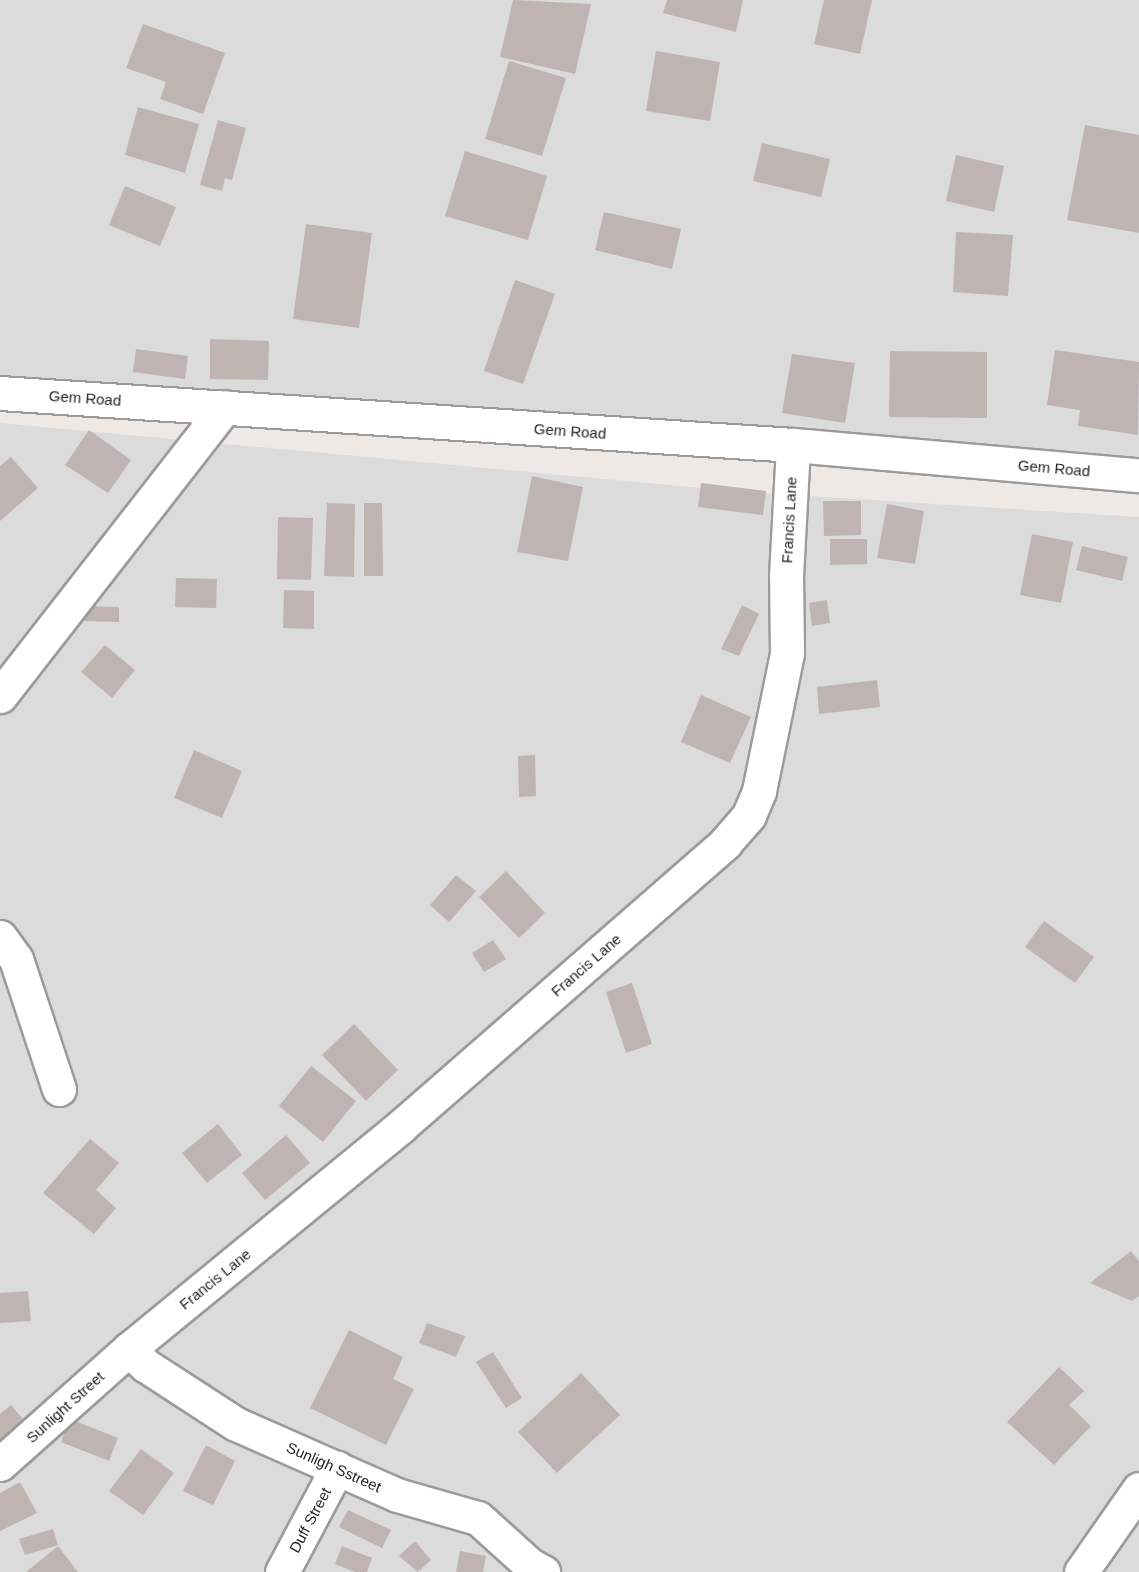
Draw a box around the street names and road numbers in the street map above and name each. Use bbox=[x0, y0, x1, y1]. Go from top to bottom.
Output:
street label: Gem Road bbox=[48, 386, 122, 410]
street label: Gem Road bbox=[533, 419, 607, 443]
street label: Gem Road bbox=[1017, 456, 1091, 480]
street label: Francis Lane bbox=[778, 476, 800, 564]
street label: Francis Lane bbox=[547, 930, 625, 1000]
street label: Francis Lane bbox=[176, 1245, 254, 1313]
street label: Sunlight Street bbox=[22, 1367, 108, 1447]
street label: Sunligh Sstreet bbox=[284, 1438, 384, 1496]
street label: Duff Street bbox=[285, 1484, 335, 1556]

